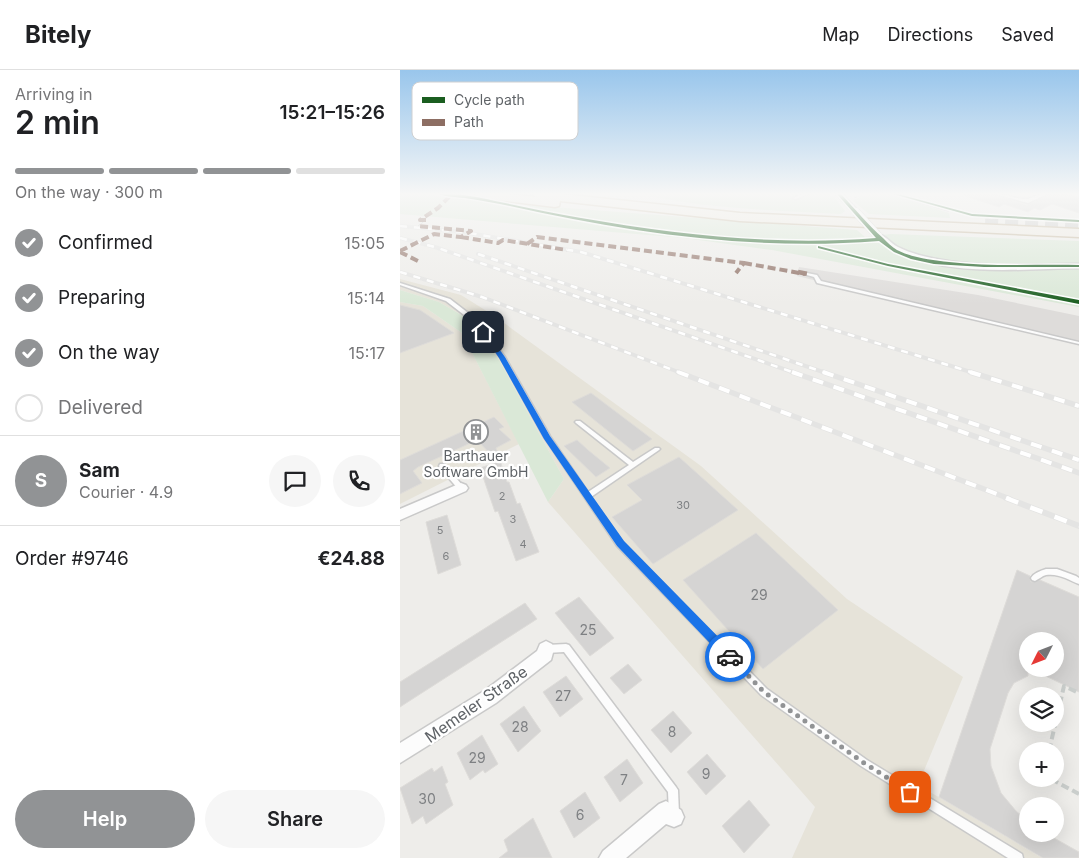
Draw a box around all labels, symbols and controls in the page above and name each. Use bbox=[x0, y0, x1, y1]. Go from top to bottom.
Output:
text: Bitely bbox=[25, 20, 91, 49]
text: Map bbox=[822, 24, 860, 45]
text: Directions bbox=[888, 24, 973, 45]
text: Saved bbox=[1001, 24, 1054, 45]
legend bbox=[412, 82, 578, 140]
text: Arriving in bbox=[15, 84, 92, 104]
text: Cycle path bbox=[454, 91, 525, 108]
text: 15:21–15:26 bbox=[280, 101, 385, 124]
text: 2 min bbox=[15, 103, 100, 142]
text: Path bbox=[454, 113, 484, 130]
text: On the way · 300 m bbox=[15, 182, 163, 202]
icon: check bbox=[15, 229, 43, 257]
text: Confirmed bbox=[58, 231, 153, 254]
text: 15:05 bbox=[344, 233, 385, 253]
icon: check bbox=[15, 284, 43, 312]
text: Preparing bbox=[58, 286, 145, 309]
text: 15:14 bbox=[347, 288, 385, 308]
pin bbox=[462, 311, 504, 353]
icon: home bbox=[469, 318, 497, 346]
icon: check bbox=[15, 339, 43, 367]
text: On the way bbox=[58, 341, 160, 364]
text: 15:17 bbox=[349, 343, 385, 363]
text: Delivered bbox=[58, 396, 143, 419]
building icon: Barthauer Software GmbH bbox=[463, 419, 489, 445]
place label: Barthauer Software GmbH bbox=[423, 447, 529, 480]
button: chat bbox=[269, 455, 321, 507]
button: phone bbox=[333, 455, 385, 507]
text: Sam bbox=[79, 459, 120, 482]
text: S bbox=[35, 469, 47, 492]
text: Courier · 4.9 bbox=[79, 482, 173, 502]
house number: 2 bbox=[499, 489, 505, 503]
house number: 30 bbox=[676, 498, 690, 512]
house number: 3 bbox=[510, 512, 517, 526]
house number: 5 bbox=[437, 523, 444, 537]
house number: 4 bbox=[519, 537, 527, 551]
text: Order #9746 bbox=[15, 547, 129, 570]
text: €24.88 bbox=[318, 547, 385, 570]
house number: 6 bbox=[443, 549, 450, 563]
house number: 29 bbox=[750, 586, 768, 603]
house number: 25 bbox=[579, 621, 597, 638]
courier bbox=[705, 632, 755, 682]
north arrow bbox=[1019, 632, 1064, 678]
map controls bbox=[1019, 632, 1064, 842]
icon: car bbox=[716, 643, 744, 671]
street label: Memeler Straße bbox=[421, 661, 531, 747]
house number: 27 bbox=[555, 687, 571, 704]
button: layers bbox=[1019, 687, 1064, 732]
house number: 28 bbox=[511, 718, 529, 735]
house number: 8 bbox=[668, 723, 676, 740]
button: + bbox=[1019, 742, 1064, 787]
house number: 29 bbox=[468, 749, 486, 766]
house number: 9 bbox=[702, 765, 710, 782]
house number: 7 bbox=[620, 771, 628, 788]
pin bbox=[889, 771, 931, 813]
icon: bag bbox=[896, 778, 924, 806]
button: Help bbox=[15, 790, 195, 848]
button: Share bbox=[205, 790, 385, 848]
house number: 30 bbox=[418, 790, 436, 807]
button: − bbox=[1019, 797, 1064, 842]
house number: 6 bbox=[576, 806, 584, 823]

